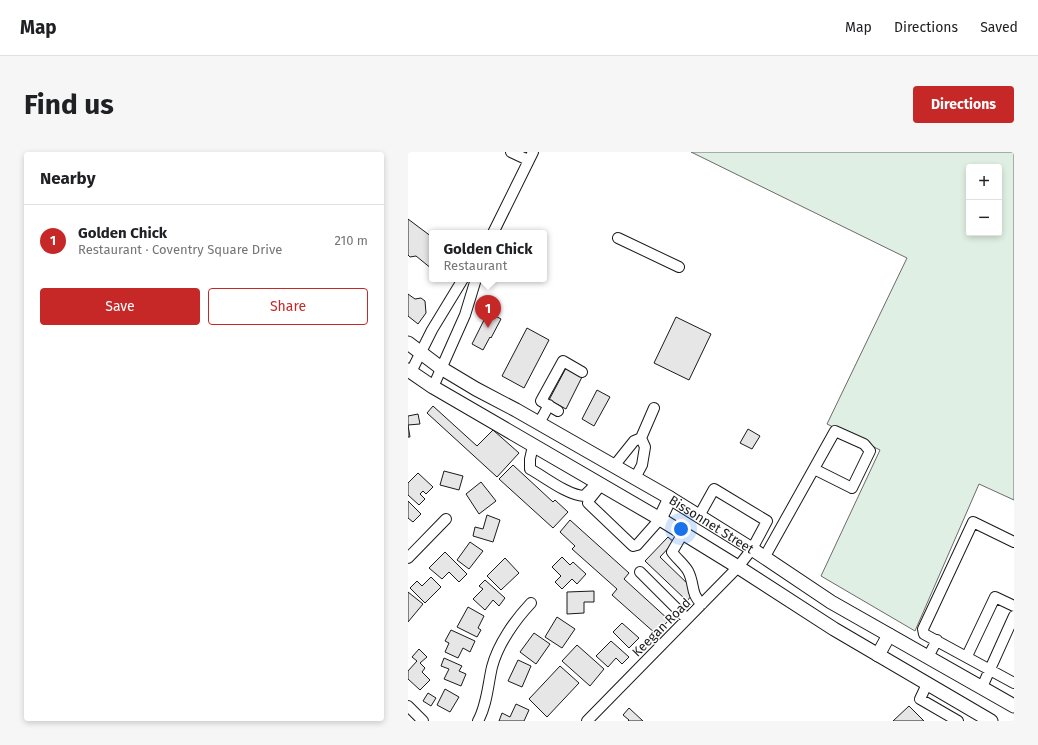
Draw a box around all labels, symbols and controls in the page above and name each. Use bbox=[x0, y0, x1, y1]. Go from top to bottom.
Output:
text: Map bbox=[20, 16, 57, 39]
text: Map bbox=[845, 19, 872, 36]
text: Directions bbox=[894, 19, 958, 36]
text: Saved bbox=[980, 19, 1018, 36]
button: Directions bbox=[913, 86, 1014, 123]
text: Find us bbox=[24, 88, 114, 121]
map controls bbox=[966, 164, 1002, 236]
button: + bbox=[966, 164, 1002, 200]
text: Nearby bbox=[40, 168, 95, 189]
button: − bbox=[966, 200, 1002, 236]
text: Golden Chick bbox=[78, 224, 167, 242]
popup bbox=[429, 230, 547, 282]
text: 1 bbox=[50, 233, 56, 248]
text: 210 m bbox=[334, 233, 368, 248]
text: Golden Chick bbox=[443, 240, 533, 258]
text: Restaurant · Coventry Square Drive bbox=[78, 242, 282, 257]
text: Restaurant bbox=[443, 258, 507, 273]
button: Save bbox=[40, 288, 200, 325]
button: Share bbox=[208, 288, 368, 325]
pin: 1 bbox=[475, 295, 501, 328]
street label: Bissonnet Street bbox=[666, 492, 757, 557]
your location bbox=[671, 519, 691, 539]
street label: Keegan Road bbox=[629, 595, 694, 660]

